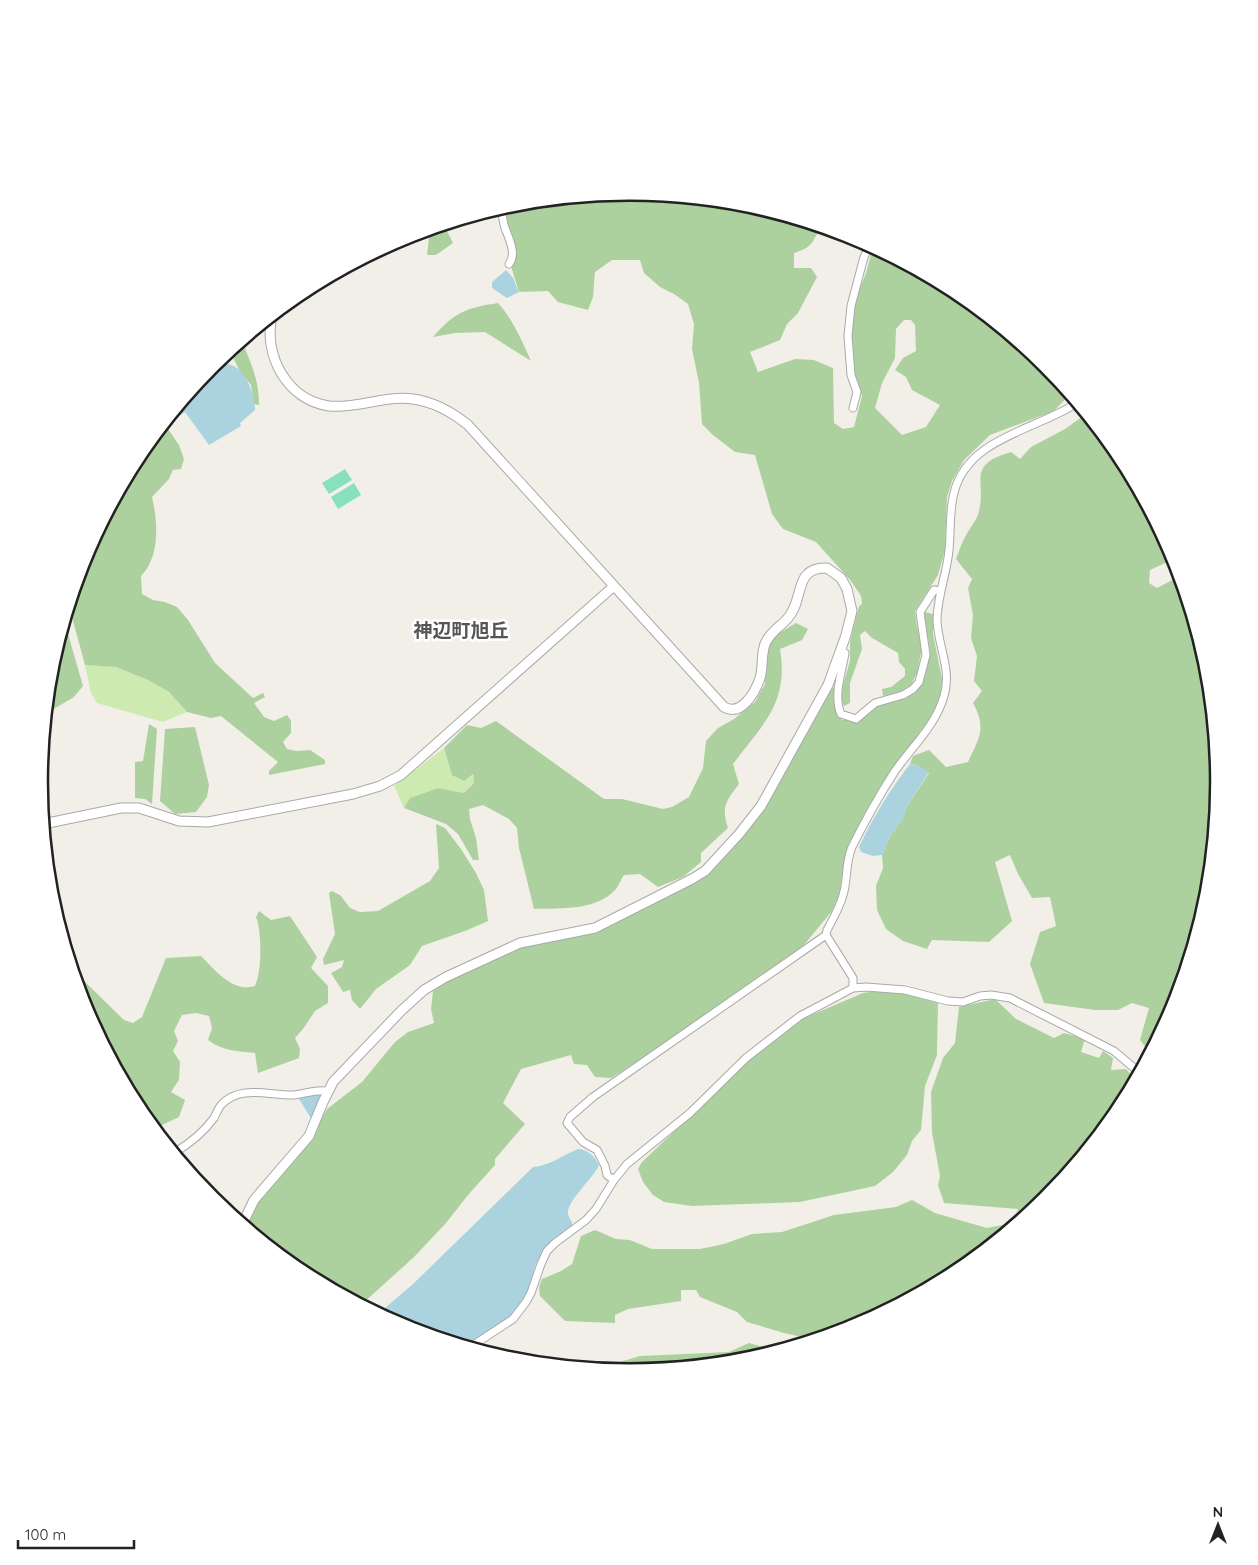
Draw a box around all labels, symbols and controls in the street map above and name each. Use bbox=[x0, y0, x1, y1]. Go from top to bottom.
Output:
district label: 神辺町旭丘 bbox=[413, 618, 509, 642]
north arrow bbox=[1193, 1500, 1243, 1550]
text: N bbox=[1213, 1503, 1223, 1521]
scale bar bbox=[18, 1518, 134, 1550]
text: 100 m bbox=[25, 1525, 66, 1544]

